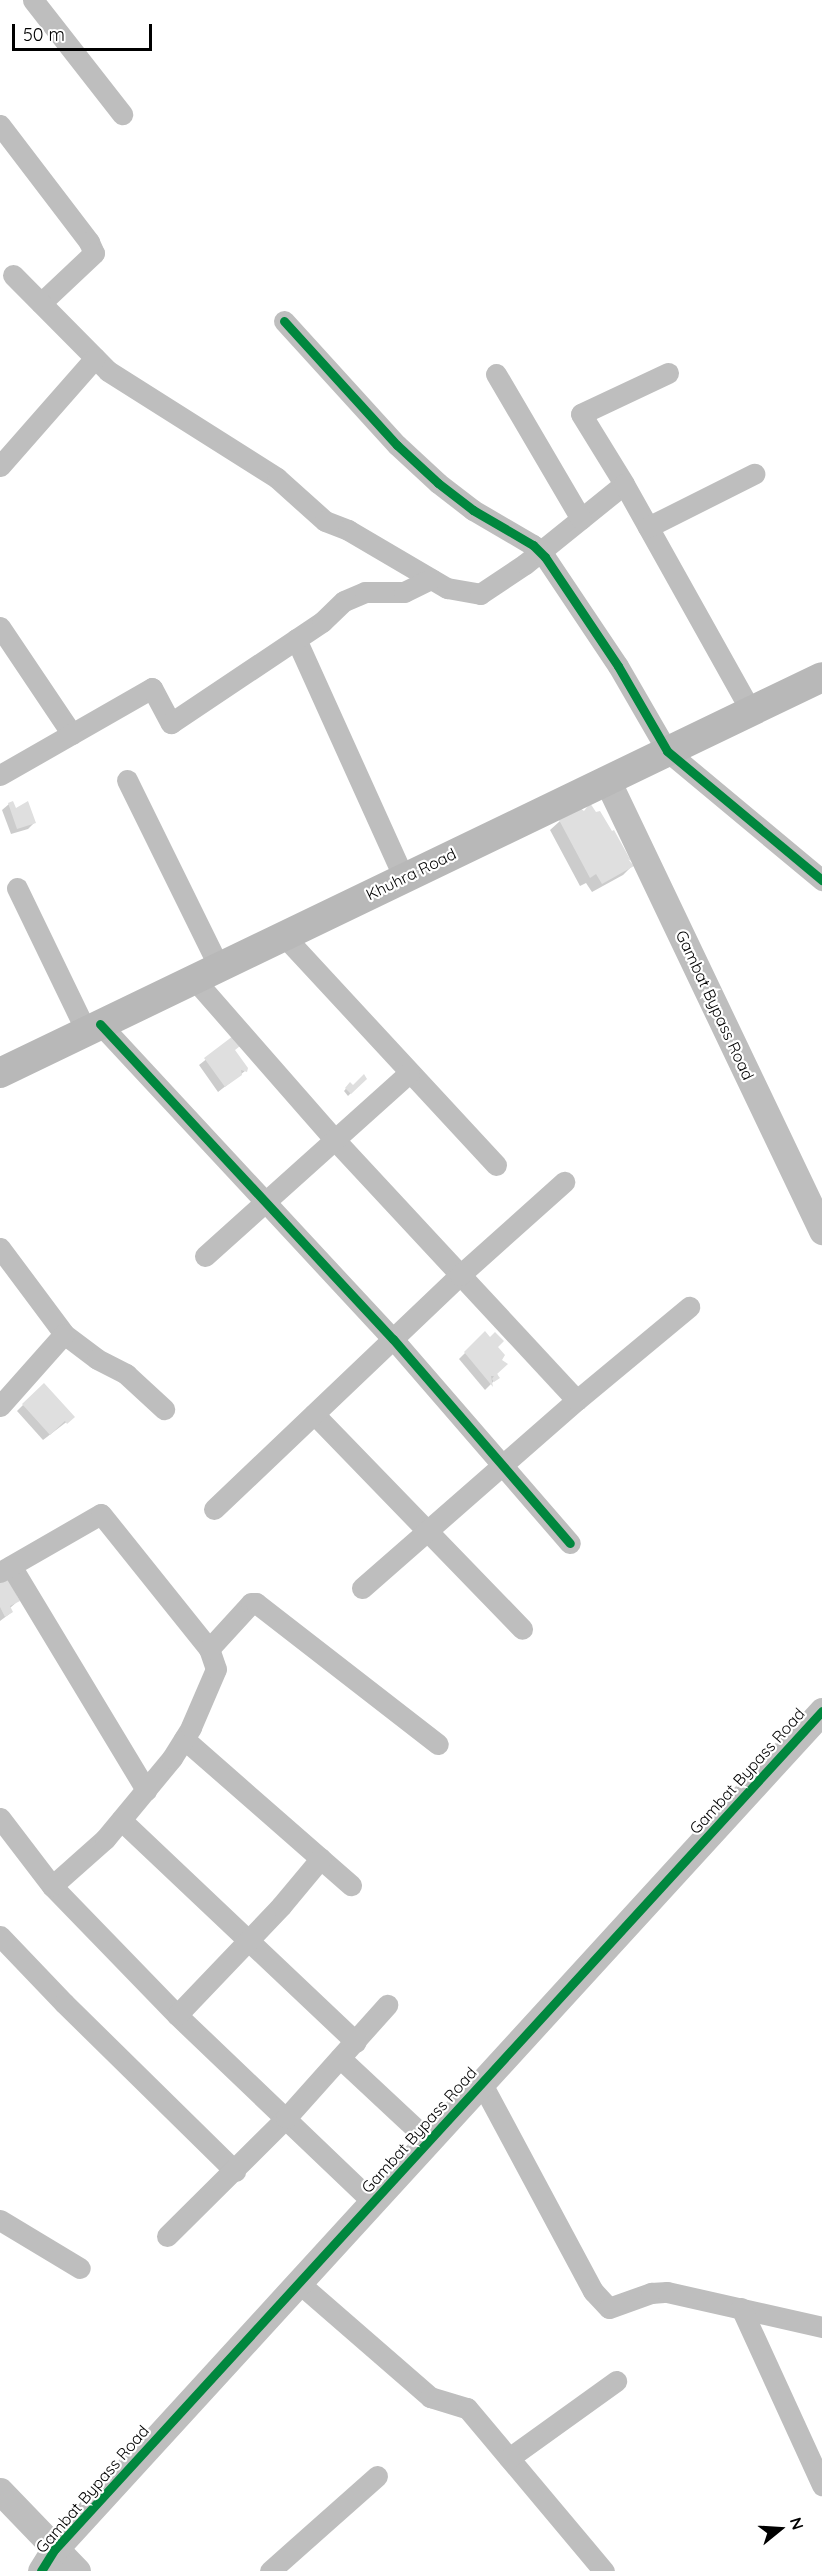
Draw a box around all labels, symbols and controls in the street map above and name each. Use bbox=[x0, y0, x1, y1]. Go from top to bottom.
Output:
scale bar bbox=[15, 12, 154, 50]
text: 50 m bbox=[23, 23, 65, 46]
street label: Khuhra Road bbox=[363, 844, 459, 904]
street label: Gambat Bypass Road bbox=[672, 927, 758, 1083]
street label: Gambat Bypass Road bbox=[685, 1704, 809, 1838]
street label: Gambat Bypass Road bbox=[357, 2063, 481, 2197]
street label: Gambat Bypass Road bbox=[31, 2421, 153, 2557]
north arrow bbox=[750, 2499, 810, 2559]
text: N bbox=[786, 2515, 808, 2532]

